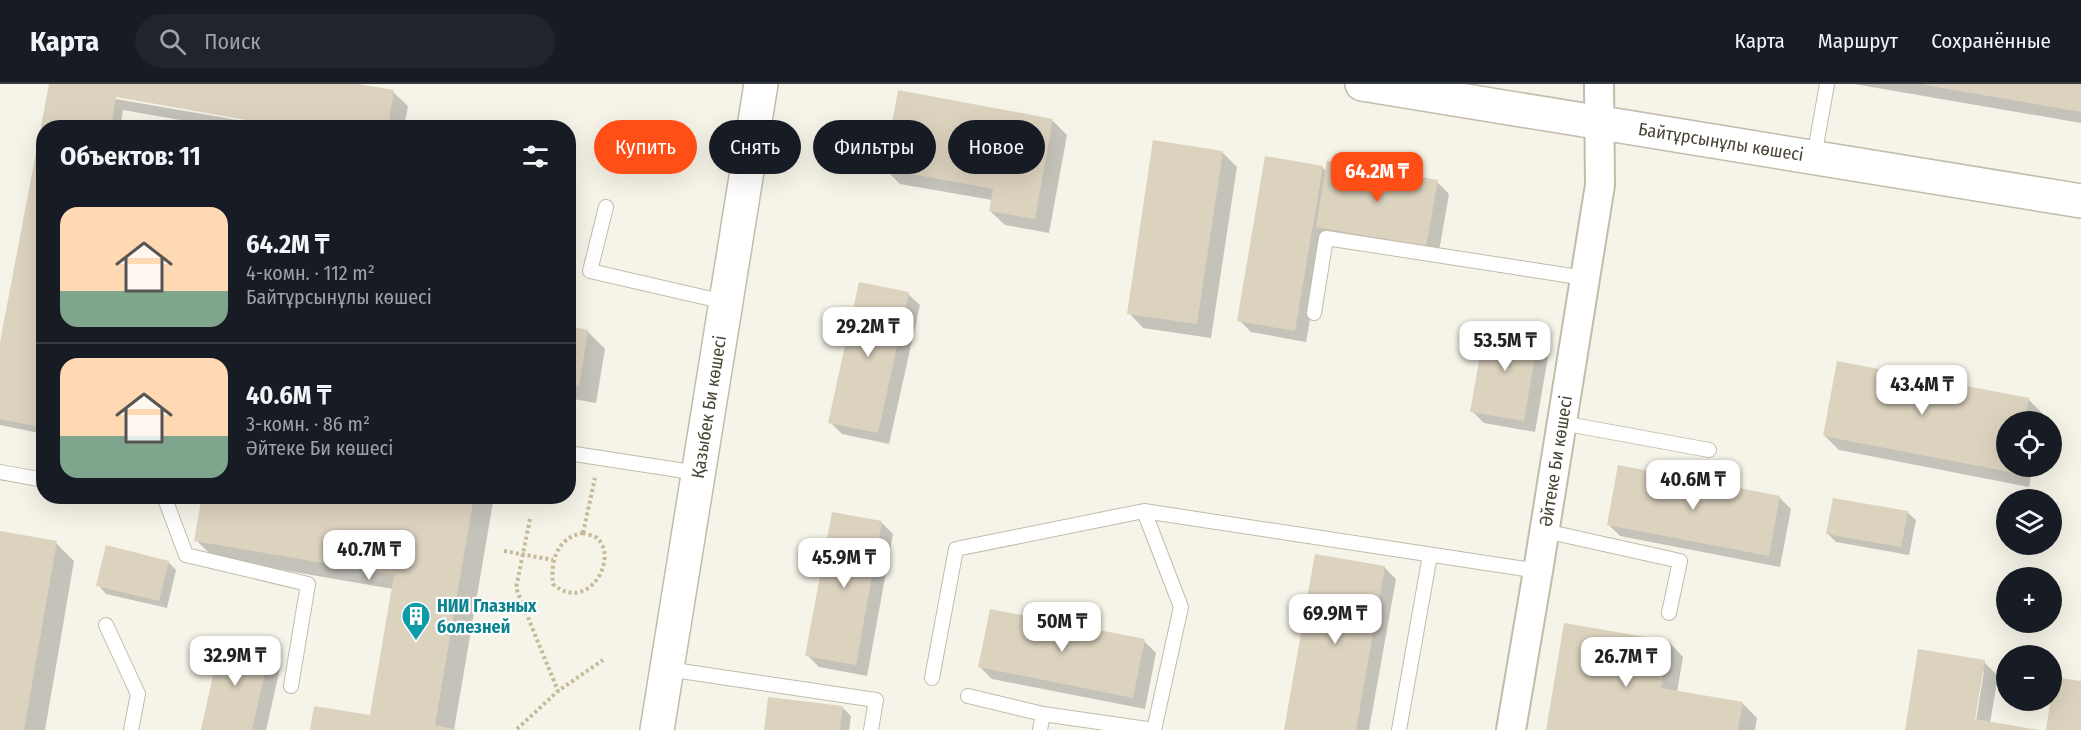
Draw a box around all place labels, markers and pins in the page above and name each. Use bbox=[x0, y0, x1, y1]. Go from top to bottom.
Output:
pin: 64.2M ₸ bbox=[1322, 152, 1432, 203]
pin: 29.2M ₸ bbox=[813, 307, 923, 358]
pin: 53.5M ₸ bbox=[1450, 321, 1560, 372]
pin: 43.4M ₸ bbox=[1867, 365, 1977, 416]
pin: 40.6M ₸ bbox=[1638, 460, 1748, 511]
pin: 40.7M ₸ bbox=[314, 530, 424, 581]
pin: 45.9M ₸ bbox=[789, 538, 899, 589]
pin: 69.9M ₸ bbox=[1280, 594, 1390, 645]
place label: НИИ Глазных болезней bbox=[437, 595, 537, 638]
building icon: НИИ Глазных болезней bbox=[400, 600, 432, 642]
pin: 50M ₸ bbox=[1020, 602, 1104, 653]
pin: 32.9M ₸ bbox=[180, 636, 290, 687]
pin: 26.7M ₸ bbox=[1571, 637, 1681, 688]

